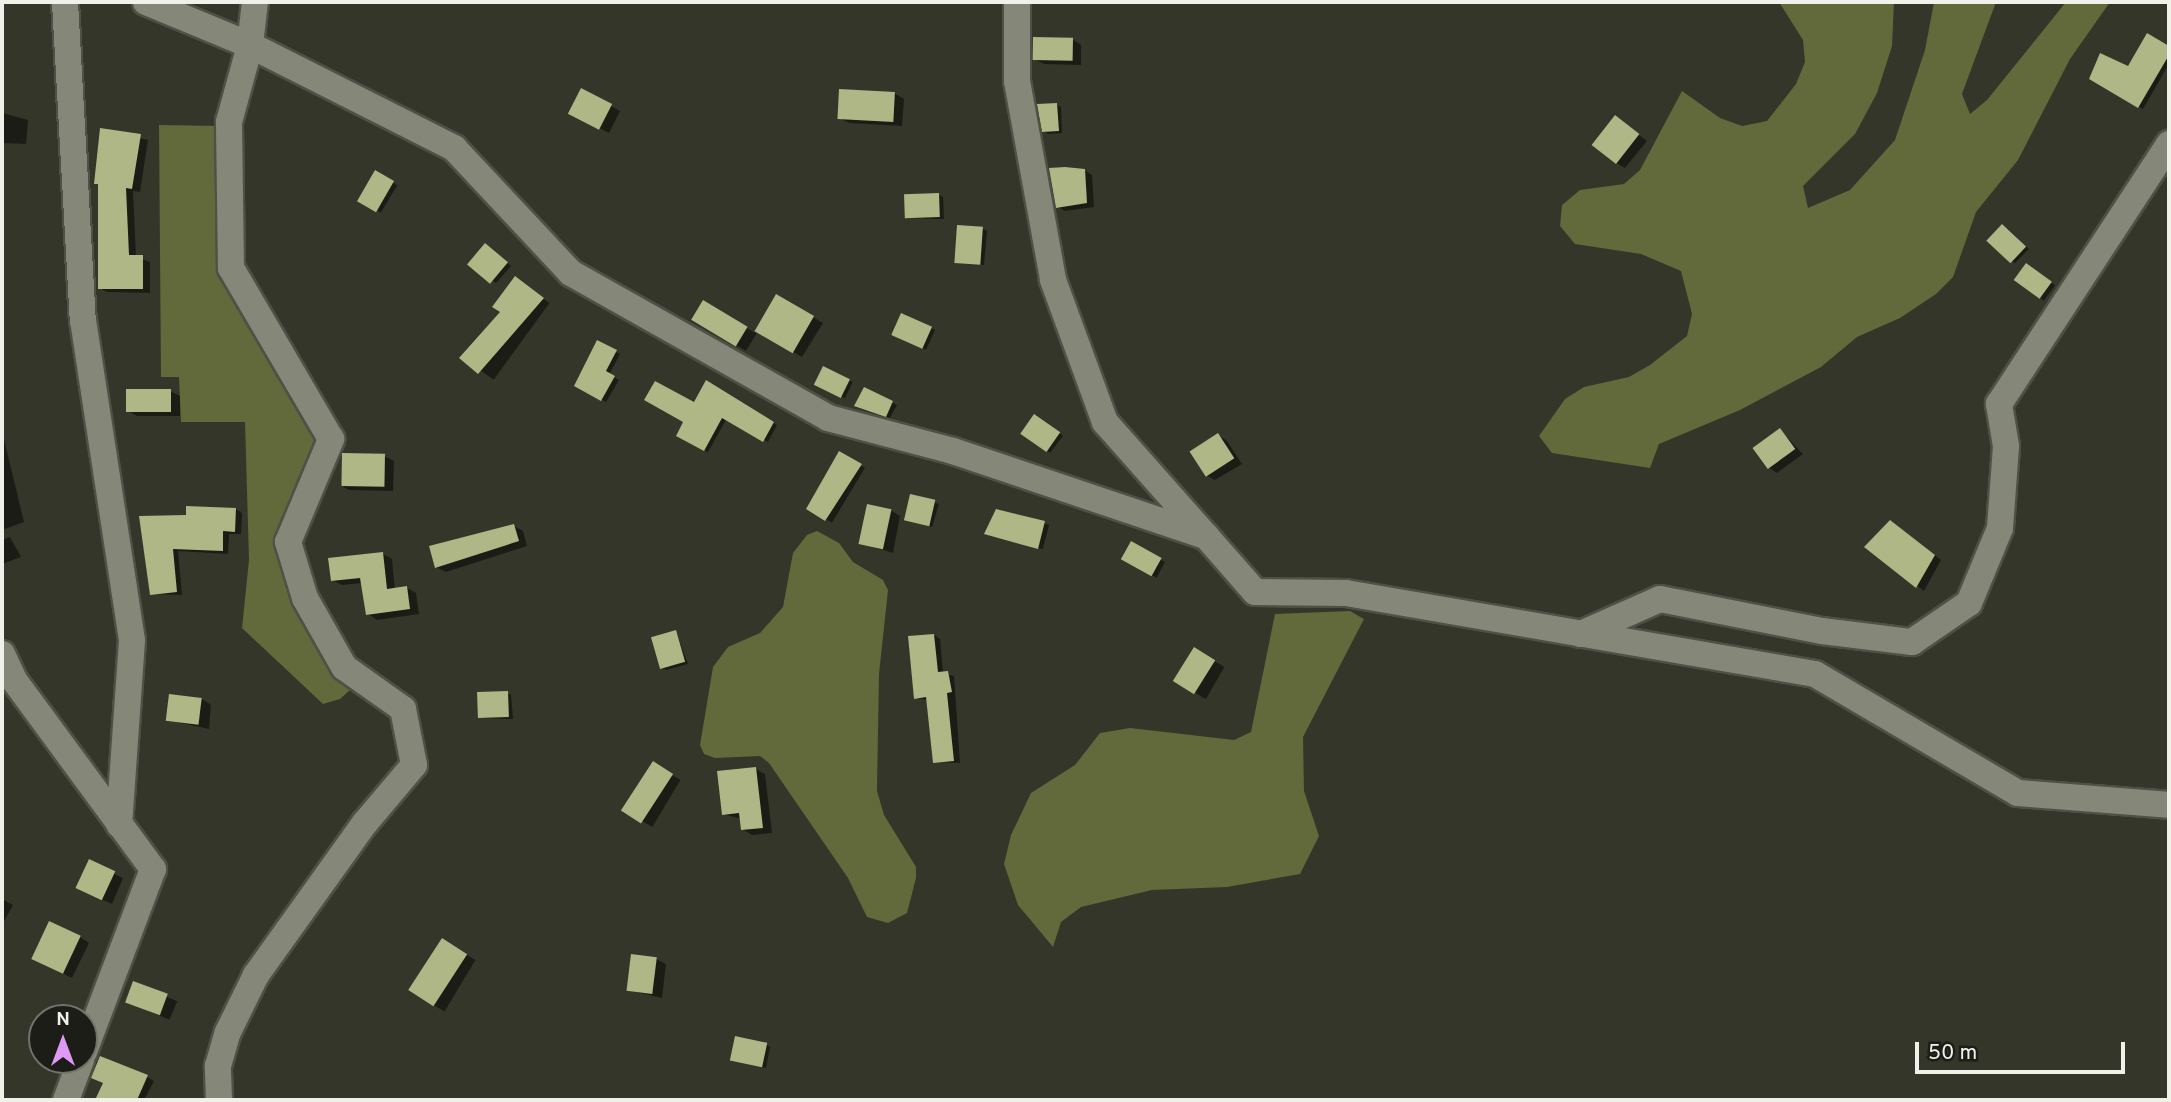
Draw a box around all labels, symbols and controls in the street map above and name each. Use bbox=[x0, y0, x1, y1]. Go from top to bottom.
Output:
north arrow bbox=[28, 1004, 98, 1074]
text: N bbox=[56, 1008, 70, 1032]
scale bar bbox=[1919, 1028, 2129, 1072]
text: 50 m bbox=[1928, 1040, 1977, 1067]

